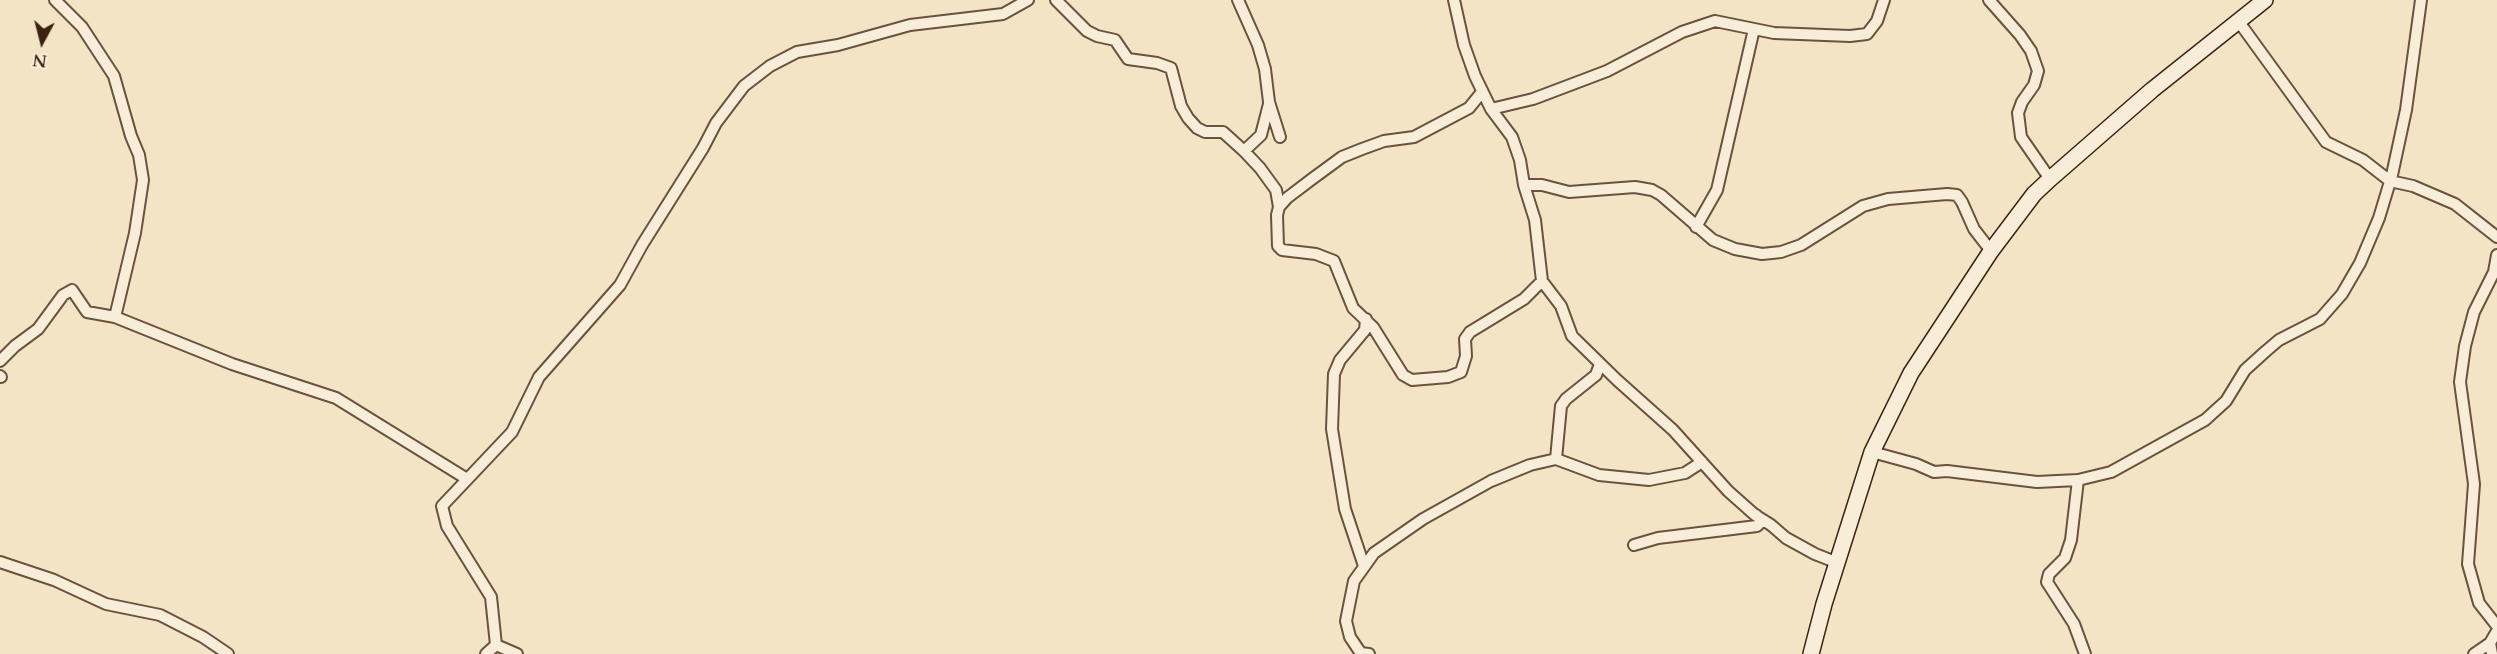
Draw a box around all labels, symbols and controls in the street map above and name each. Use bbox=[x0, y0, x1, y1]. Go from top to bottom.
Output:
north arrow bbox=[12, 12, 72, 72]
text: N bbox=[32, 48, 48, 72]

